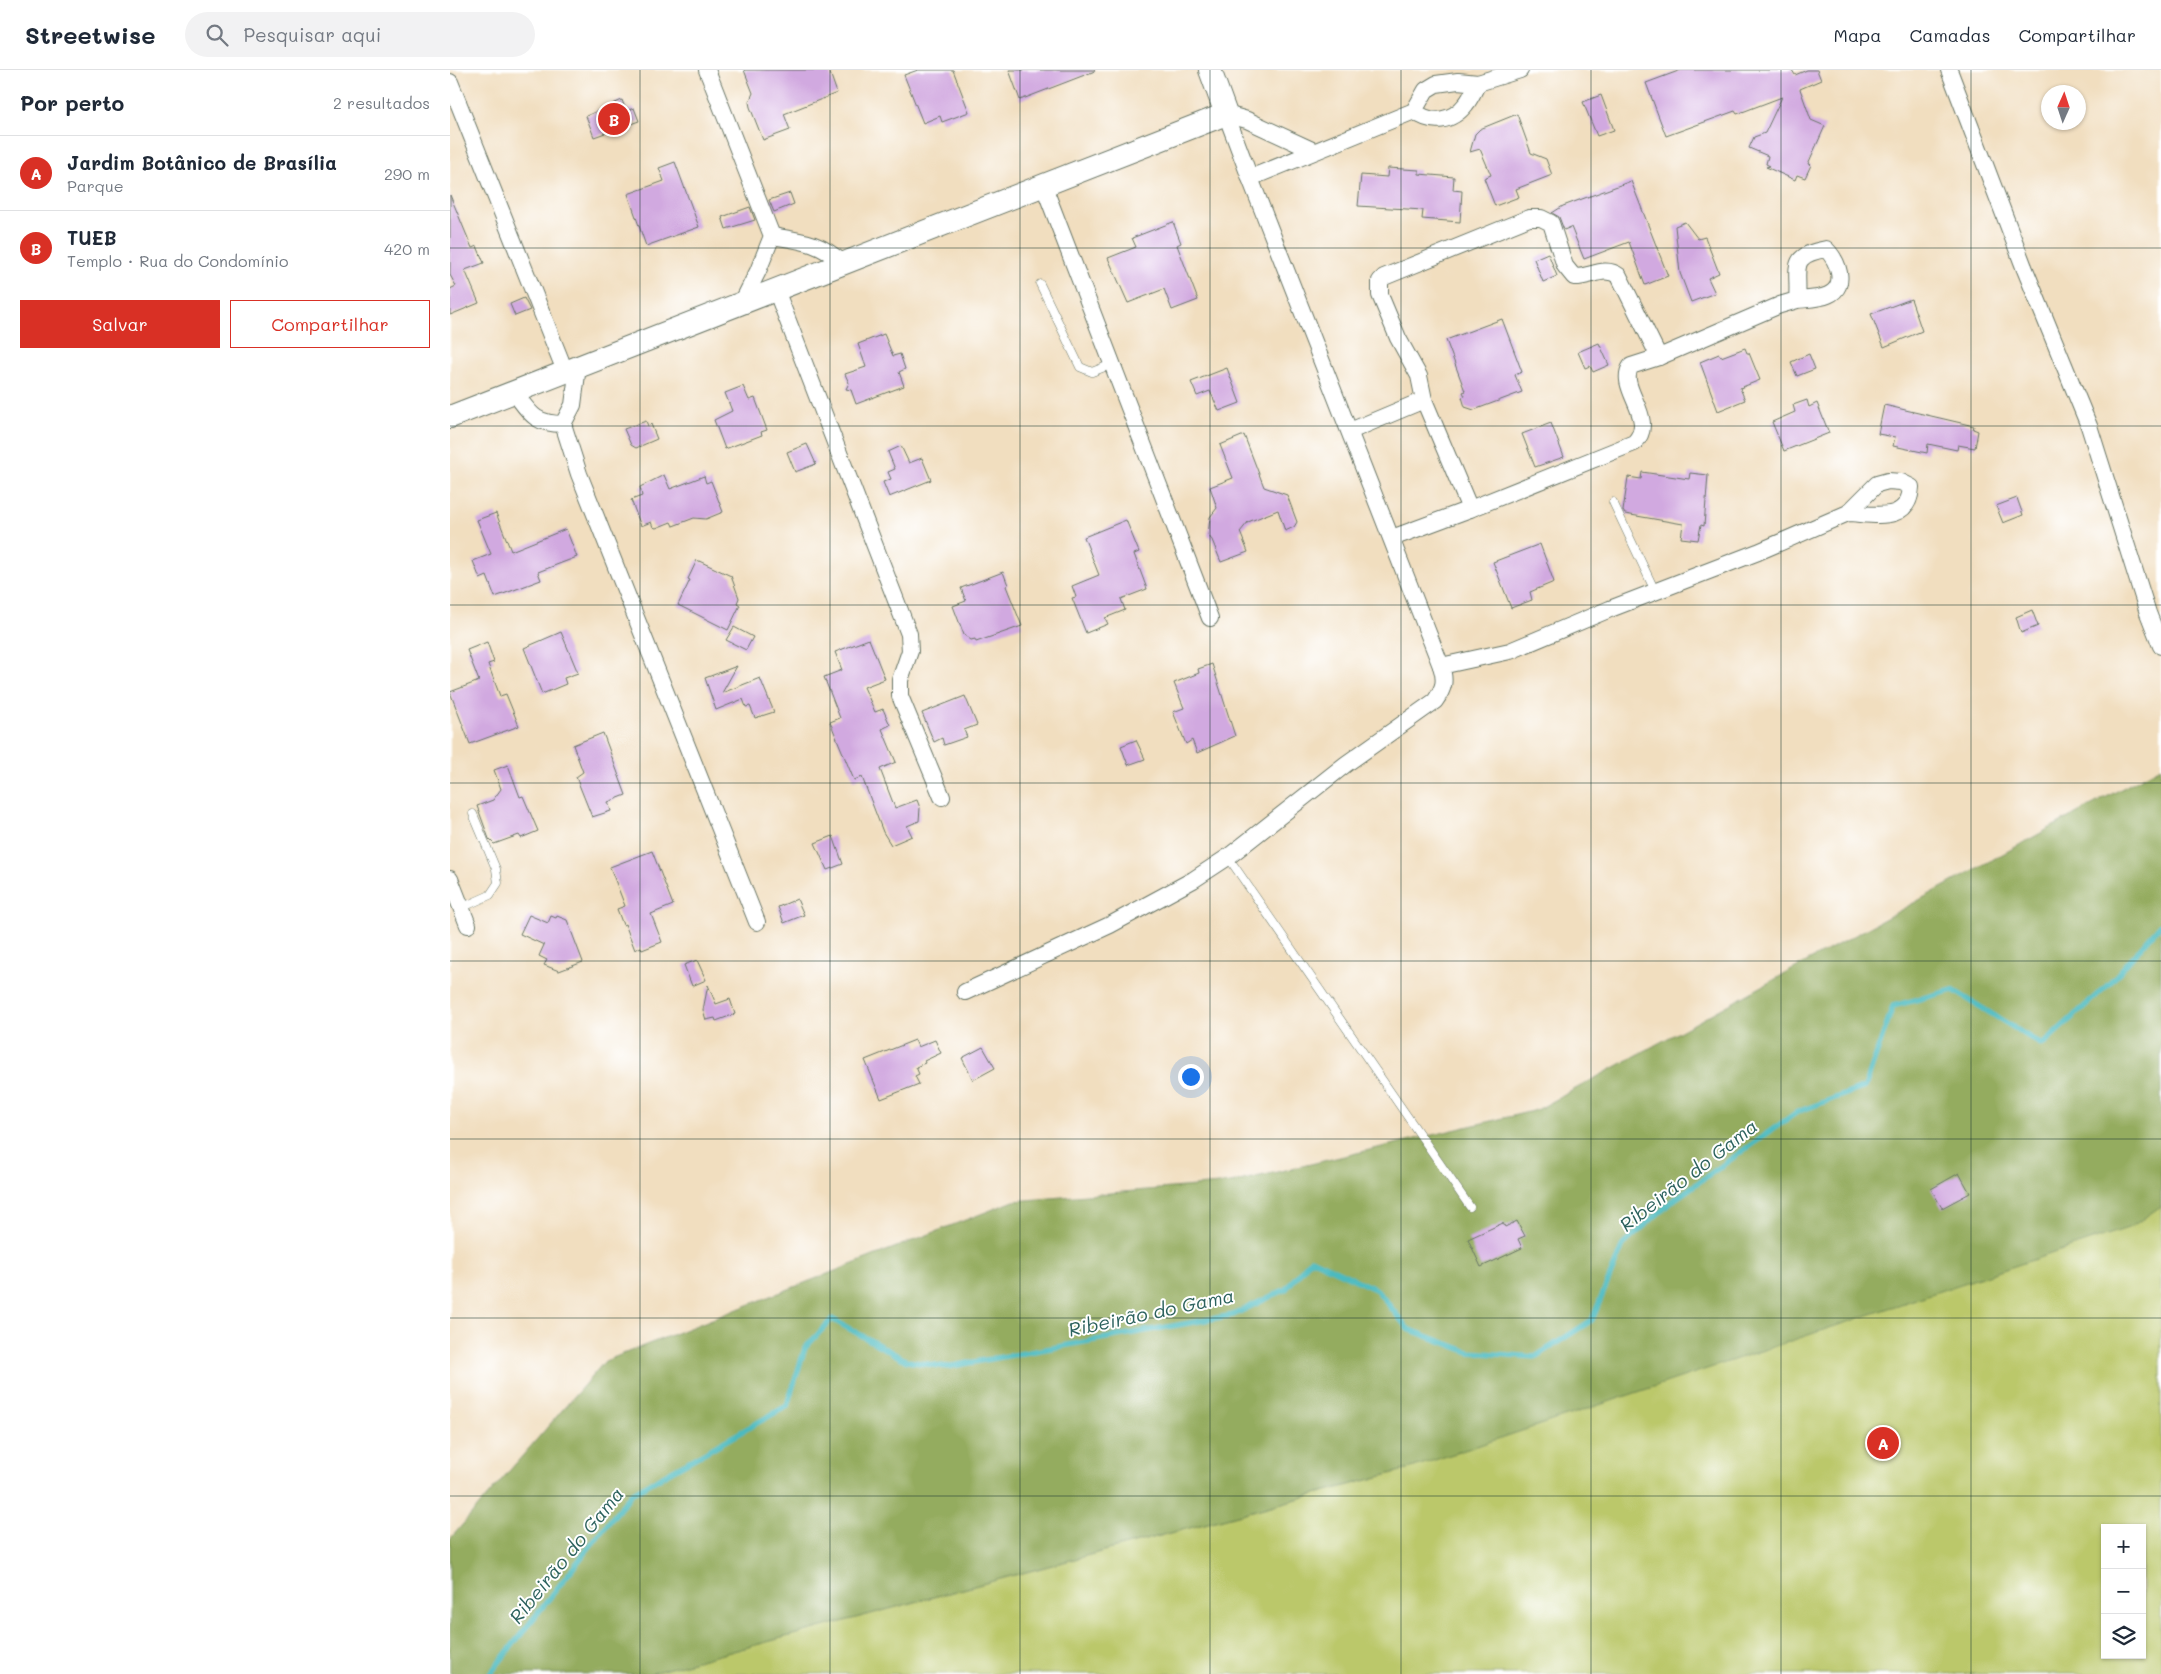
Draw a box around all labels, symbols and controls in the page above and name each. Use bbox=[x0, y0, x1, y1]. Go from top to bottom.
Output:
search box bbox=[185, 12, 535, 57]
text: Streetwise bbox=[25, 19, 155, 50]
icon: search bbox=[203, 21, 231, 49]
text: Pesquisar aqui bbox=[243, 22, 381, 47]
text: Mapa bbox=[1834, 23, 1881, 47]
text: Camadas bbox=[1909, 23, 1990, 47]
text: Compartilhar bbox=[2018, 23, 2136, 47]
north arrow bbox=[2041, 85, 2086, 130]
text: Por perto bbox=[20, 89, 124, 116]
text: 2 resultados bbox=[333, 92, 430, 113]
pin: B bbox=[598, 100, 630, 138]
text: Jardim Botânico de Brasília bbox=[67, 150, 337, 175]
text: A bbox=[30, 163, 42, 184]
text: 290 m bbox=[384, 163, 430, 184]
text: Parque bbox=[67, 175, 124, 196]
text: TUEB bbox=[67, 225, 117, 250]
text: B bbox=[31, 238, 41, 259]
text: 420 m bbox=[384, 238, 430, 259]
text: Templo · Rua do Condomínio bbox=[67, 250, 288, 271]
button: Salvar bbox=[20, 300, 220, 348]
button: Compartilhar bbox=[230, 300, 430, 348]
your location bbox=[1178, 1064, 1204, 1090]
water label: Ribeirão do Gama bbox=[1614, 1113, 1762, 1237]
water label: Ribeirão do Gama bbox=[1066, 1282, 1236, 1342]
pin: A bbox=[1867, 1424, 1899, 1462]
water label: Ribeirão do Gama bbox=[503, 1482, 629, 1628]
map controls bbox=[2101, 1524, 2146, 1659]
button: + bbox=[2101, 1524, 2146, 1569]
button: − bbox=[2101, 1569, 2146, 1614]
button: layers bbox=[2101, 1614, 2146, 1659]

